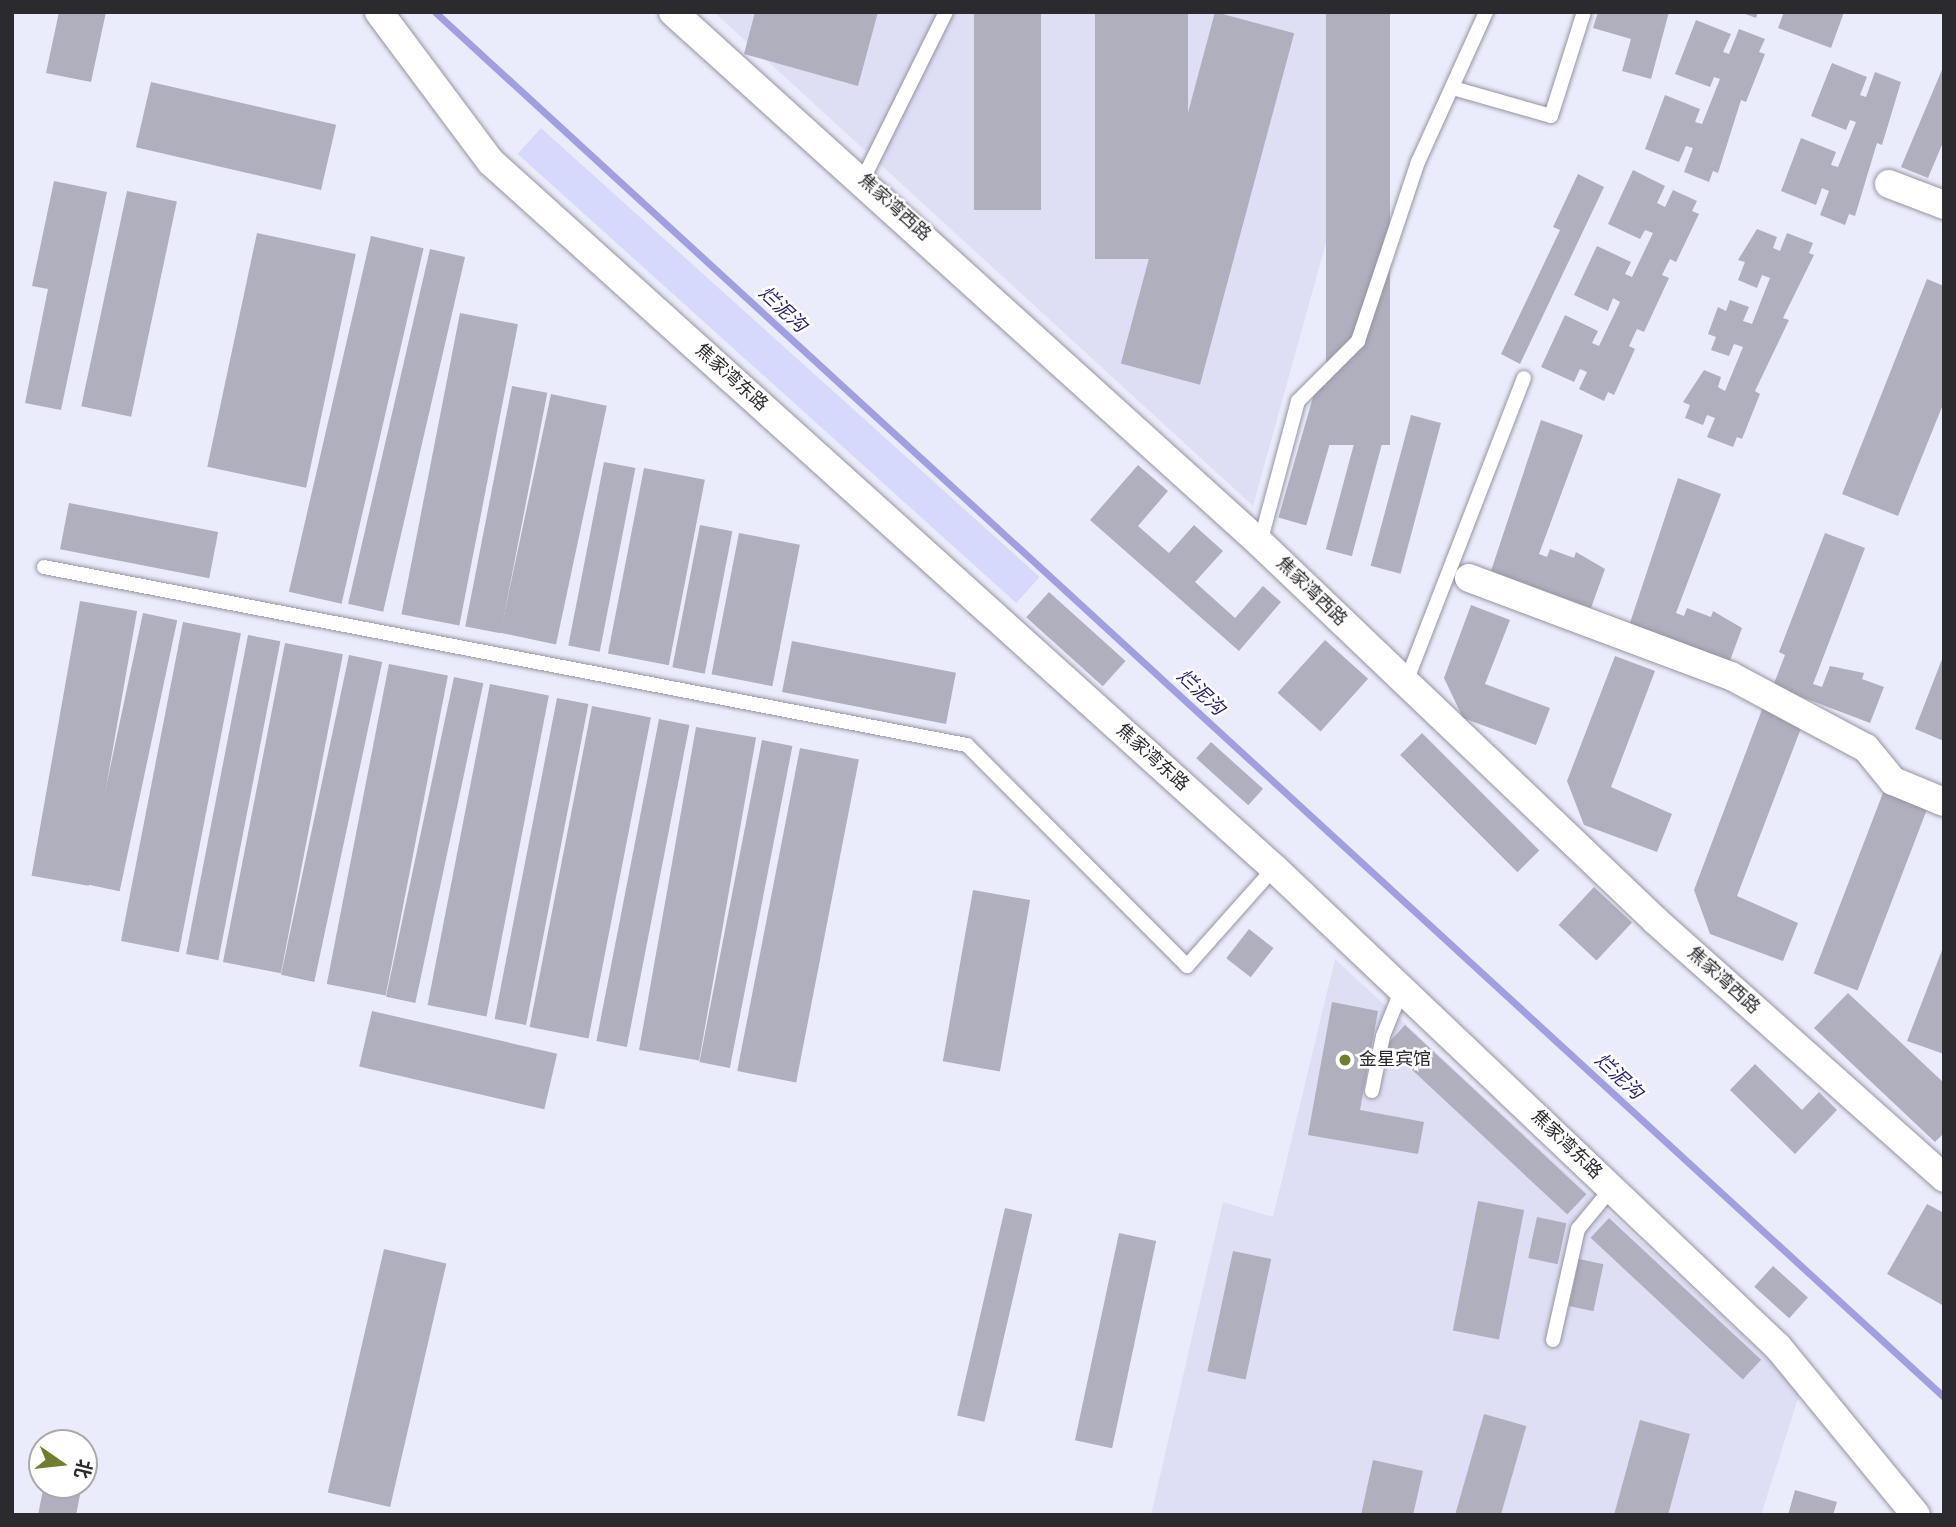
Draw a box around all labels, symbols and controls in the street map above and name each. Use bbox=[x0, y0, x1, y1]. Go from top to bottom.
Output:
street label: 焦家湾西路 bbox=[853, 170, 935, 246]
water label: 烂泥沟 bbox=[753, 282, 811, 338]
street label: 焦家湾东路 bbox=[690, 340, 772, 416]
street label: 焦家湾西路 bbox=[1271, 553, 1351, 631]
water label: 烂泥沟 bbox=[1171, 665, 1229, 721]
street label: 焦家湾东路 bbox=[1111, 720, 1193, 796]
street label: 焦家湾西路 bbox=[1682, 943, 1764, 1019]
place label: 金星宾馆 bbox=[1359, 1049, 1431, 1071]
water label: 烂泥沟 bbox=[1589, 1049, 1647, 1105]
marker: 金星宾馆 bbox=[1337, 1052, 1353, 1068]
street label: 焦家湾东路 bbox=[1526, 1106, 1606, 1184]
north arrow bbox=[28, 1429, 98, 1499]
text: 北 bbox=[67, 1456, 97, 1481]

